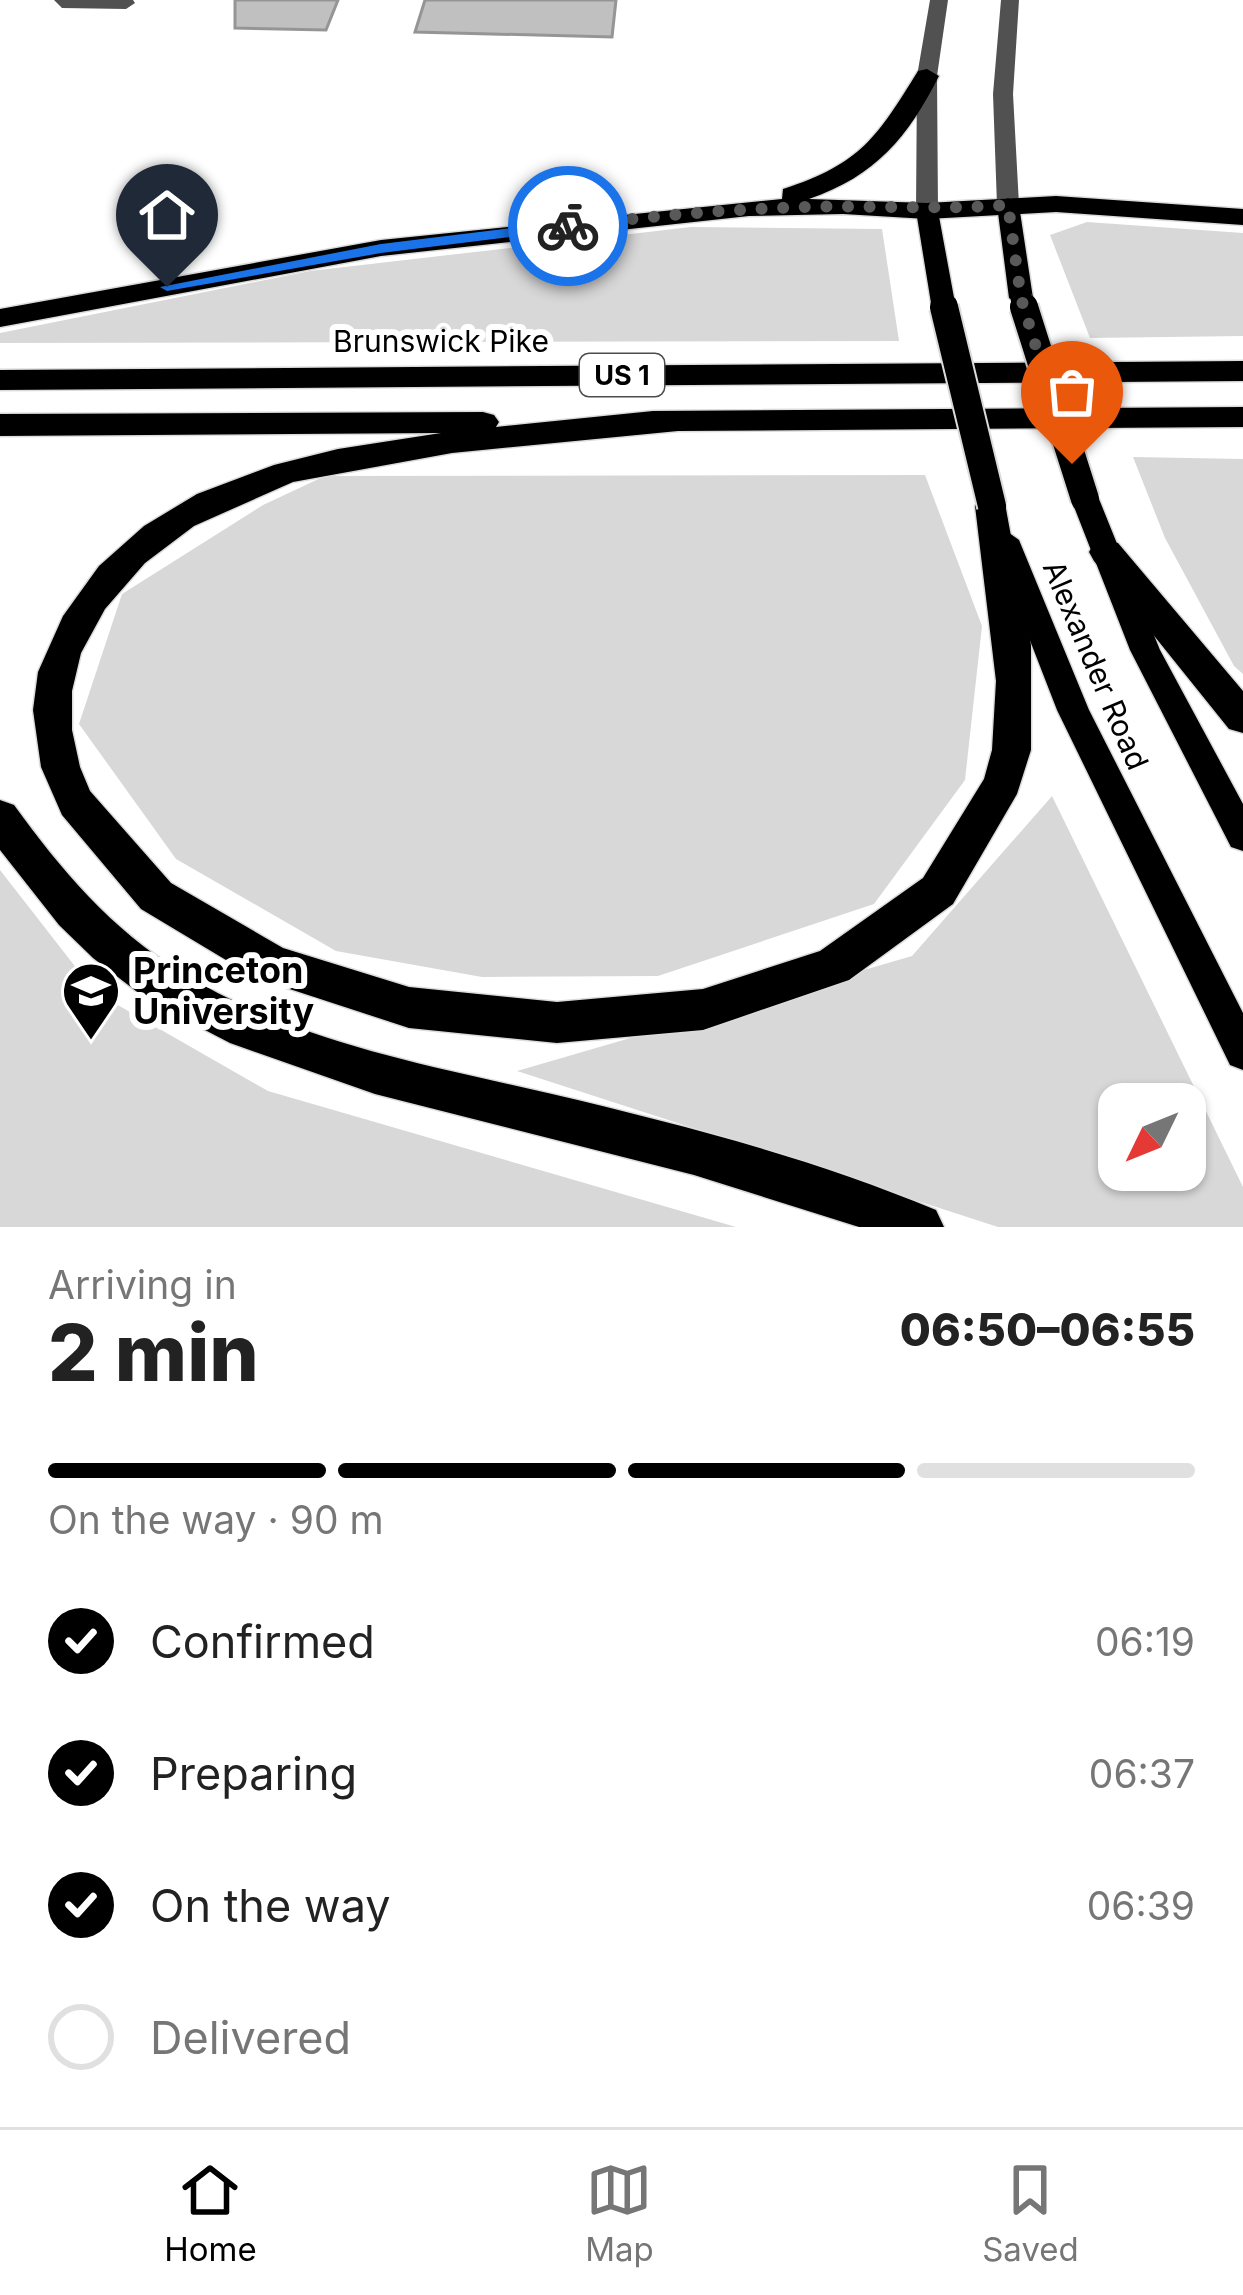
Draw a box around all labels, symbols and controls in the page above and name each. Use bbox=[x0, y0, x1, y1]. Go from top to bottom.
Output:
pin bbox=[116, 164, 218, 287]
courier bbox=[508, 166, 628, 286]
icon: home bbox=[134, 182, 200, 248]
icon: bike bbox=[535, 193, 601, 259]
street label: Brunswick Pike bbox=[333, 323, 549, 359]
pin bbox=[1021, 341, 1123, 464]
road number: US 1 bbox=[580, 354, 664, 396]
icon: bag bbox=[1039, 359, 1105, 425]
street label: Alexander Road bbox=[1036, 555, 1156, 775]
place label: Princeton University bbox=[133, 948, 314, 1033]
school or university icon: Princeton University bbox=[60, 960, 122, 1042]
north arrow bbox=[1098, 1083, 1206, 1191]
map controls bbox=[1098, 1083, 1206, 1191]
text: Arriving in bbox=[48, 1261, 237, 1308]
text: 06:50–06:55 bbox=[900, 1302, 1195, 1357]
text: 2 min bbox=[48, 1305, 259, 1400]
text: On the way · 90 m bbox=[48, 1496, 384, 1543]
icon: check bbox=[48, 1608, 114, 1674]
text: Confirmed bbox=[150, 1614, 375, 1669]
text: 06:19 bbox=[1095, 1618, 1195, 1665]
icon: check bbox=[48, 1740, 114, 1806]
text: Preparing bbox=[150, 1746, 357, 1801]
text: 06:37 bbox=[1089, 1750, 1195, 1797]
icon: check bbox=[48, 1872, 114, 1938]
text: On the way bbox=[150, 1878, 391, 1933]
text: 06:39 bbox=[1087, 1882, 1195, 1929]
text: Delivered bbox=[150, 2010, 351, 2065]
tab: Home bbox=[164, 2157, 257, 2269]
tab: Map bbox=[585, 2157, 654, 2269]
tab: Saved bbox=[982, 2157, 1079, 2269]

